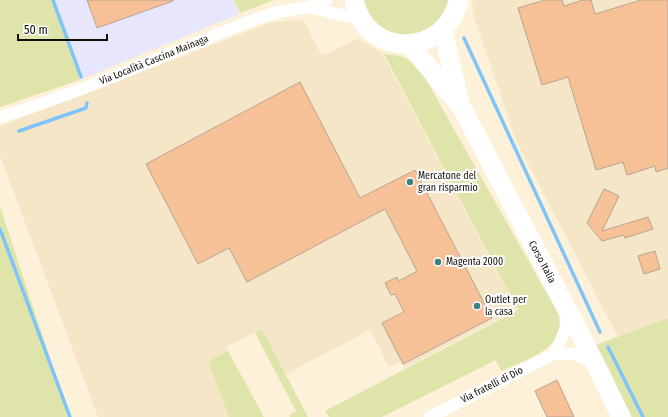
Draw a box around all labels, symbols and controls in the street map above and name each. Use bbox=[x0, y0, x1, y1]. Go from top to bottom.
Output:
scale bar bbox=[18, 16, 107, 42]
text: 50 m bbox=[24, 23, 48, 37]
street label: Via Località Cascina Mainaga bbox=[98, 33, 210, 87]
place label: Mercatone del gran risparmio bbox=[418, 170, 478, 194]
marker: Mercatone del gran risparmio bbox=[405, 177, 415, 187]
street label: Corso Italia bbox=[526, 239, 558, 285]
place label: Magenta 2000 bbox=[446, 256, 503, 268]
marker: Magenta 2000 bbox=[433, 257, 443, 267]
place label: Outlet per la casa bbox=[485, 294, 527, 318]
marker: Outlet per la casa bbox=[472, 301, 482, 311]
street label: Via fratelli di Dio bbox=[459, 364, 525, 406]

